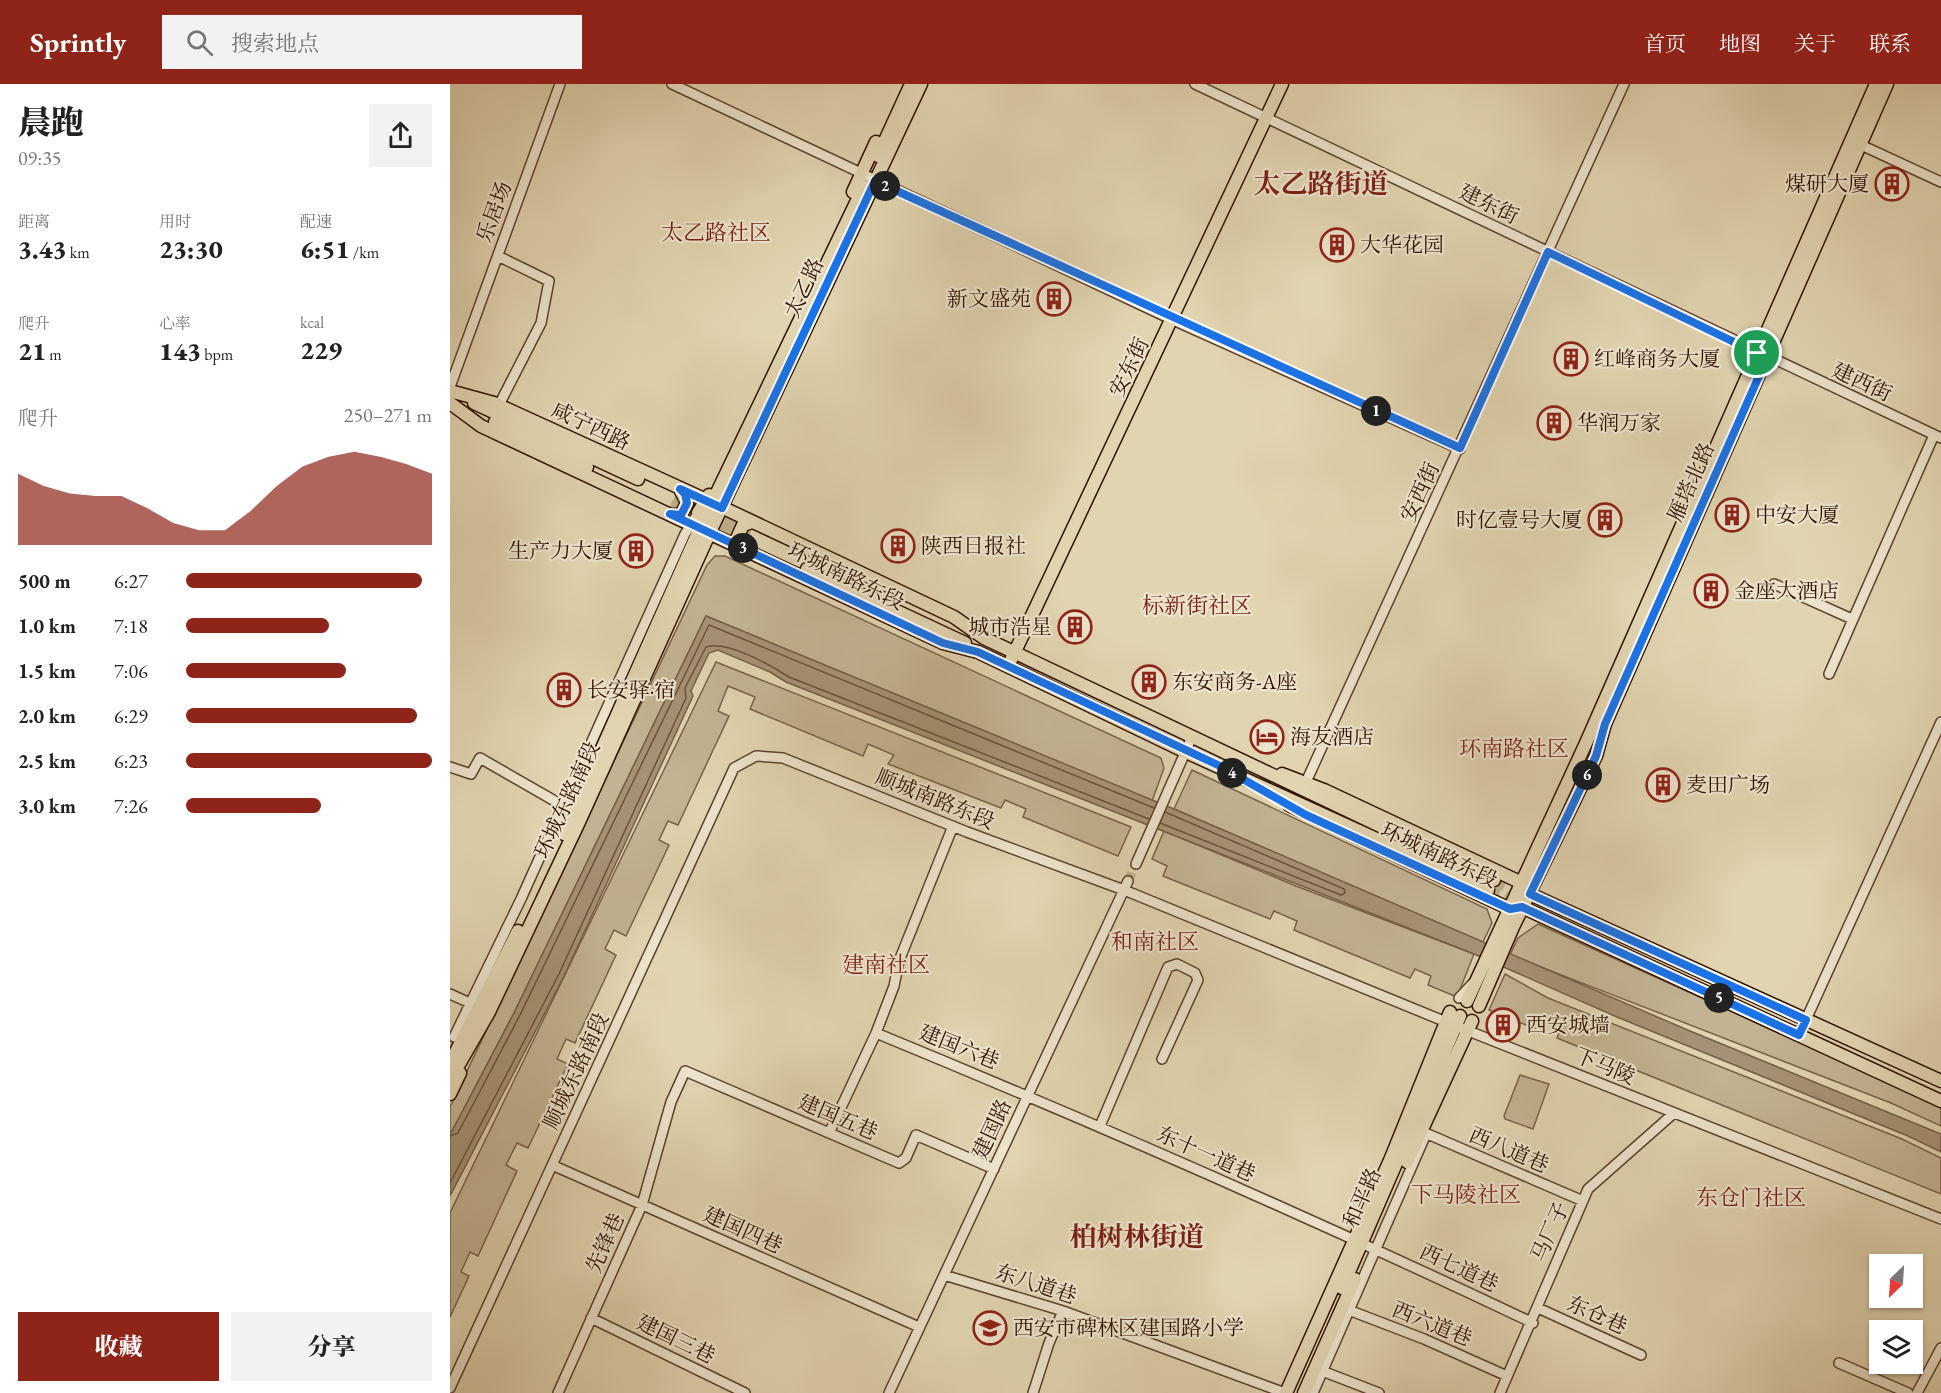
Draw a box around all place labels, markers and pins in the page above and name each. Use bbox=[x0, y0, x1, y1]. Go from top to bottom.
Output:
building icon: 煤研大厦 bbox=[1874, 166, 1910, 202]
place label: 煤研大厦 bbox=[1785, 170, 1869, 197]
pin: 2 bbox=[870, 171, 900, 201]
building icon: 大华花园 bbox=[1319, 227, 1355, 263]
place label: 大华花园 bbox=[1360, 231, 1444, 258]
building icon: 新文盛苑 bbox=[1036, 281, 1072, 317]
place label: 新文盛苑 bbox=[947, 285, 1031, 312]
pin bbox=[1731, 327, 1782, 378]
building icon: 红峰商务大厦 bbox=[1553, 341, 1589, 377]
place label: 红峰商务大厦 bbox=[1594, 345, 1720, 372]
pin: 1 bbox=[1361, 396, 1391, 426]
building icon: 华润万家 bbox=[1536, 405, 1572, 441]
place label: 华润万家 bbox=[1577, 409, 1661, 436]
building icon: 中安大厦 bbox=[1714, 497, 1750, 533]
place label: 中安大厦 bbox=[1755, 501, 1839, 528]
building icon: 时亿壹号大厦 bbox=[1587, 502, 1623, 538]
place label: 时亿壹号大厦 bbox=[1456, 506, 1582, 533]
building icon: 陕西日报社 bbox=[880, 528, 916, 564]
place label: 陕西日报社 bbox=[921, 532, 1026, 559]
building icon: 生产力大厦 bbox=[618, 533, 654, 569]
pin: 3 bbox=[728, 533, 758, 563]
place label: 生产力大厦 bbox=[508, 537, 613, 564]
building icon: 金座大酒店 bbox=[1693, 573, 1729, 609]
place label: 金座大酒店 bbox=[1734, 577, 1839, 604]
building icon: 城市浩星 bbox=[1057, 609, 1093, 645]
place label: 城市浩星 bbox=[968, 613, 1052, 640]
building icon: 东安商务-A座 bbox=[1131, 664, 1167, 700]
place label: 东安商务-A座 bbox=[1172, 668, 1297, 695]
building icon: 长安驿·宿 bbox=[546, 672, 582, 708]
place label: 长安驿·宿 bbox=[587, 676, 675, 703]
hotel icon: 海友酒店 bbox=[1249, 719, 1285, 755]
place label: 海友酒店 bbox=[1290, 723, 1374, 750]
pin: 4 bbox=[1217, 758, 1247, 788]
pin: 6 bbox=[1572, 760, 1602, 790]
building icon: 麦田广场 bbox=[1645, 767, 1681, 803]
place label: 麦田广场 bbox=[1686, 771, 1770, 798]
pin: 5 bbox=[1704, 983, 1734, 1013]
building icon: 西安城墙 bbox=[1485, 1007, 1521, 1043]
place label: 西安城墙 bbox=[1526, 1011, 1610, 1038]
school or university icon: 西安市碑林区建国路小学 bbox=[972, 1310, 1008, 1346]
place label: 西安市碑林区建国路小学 bbox=[1013, 1314, 1244, 1341]

